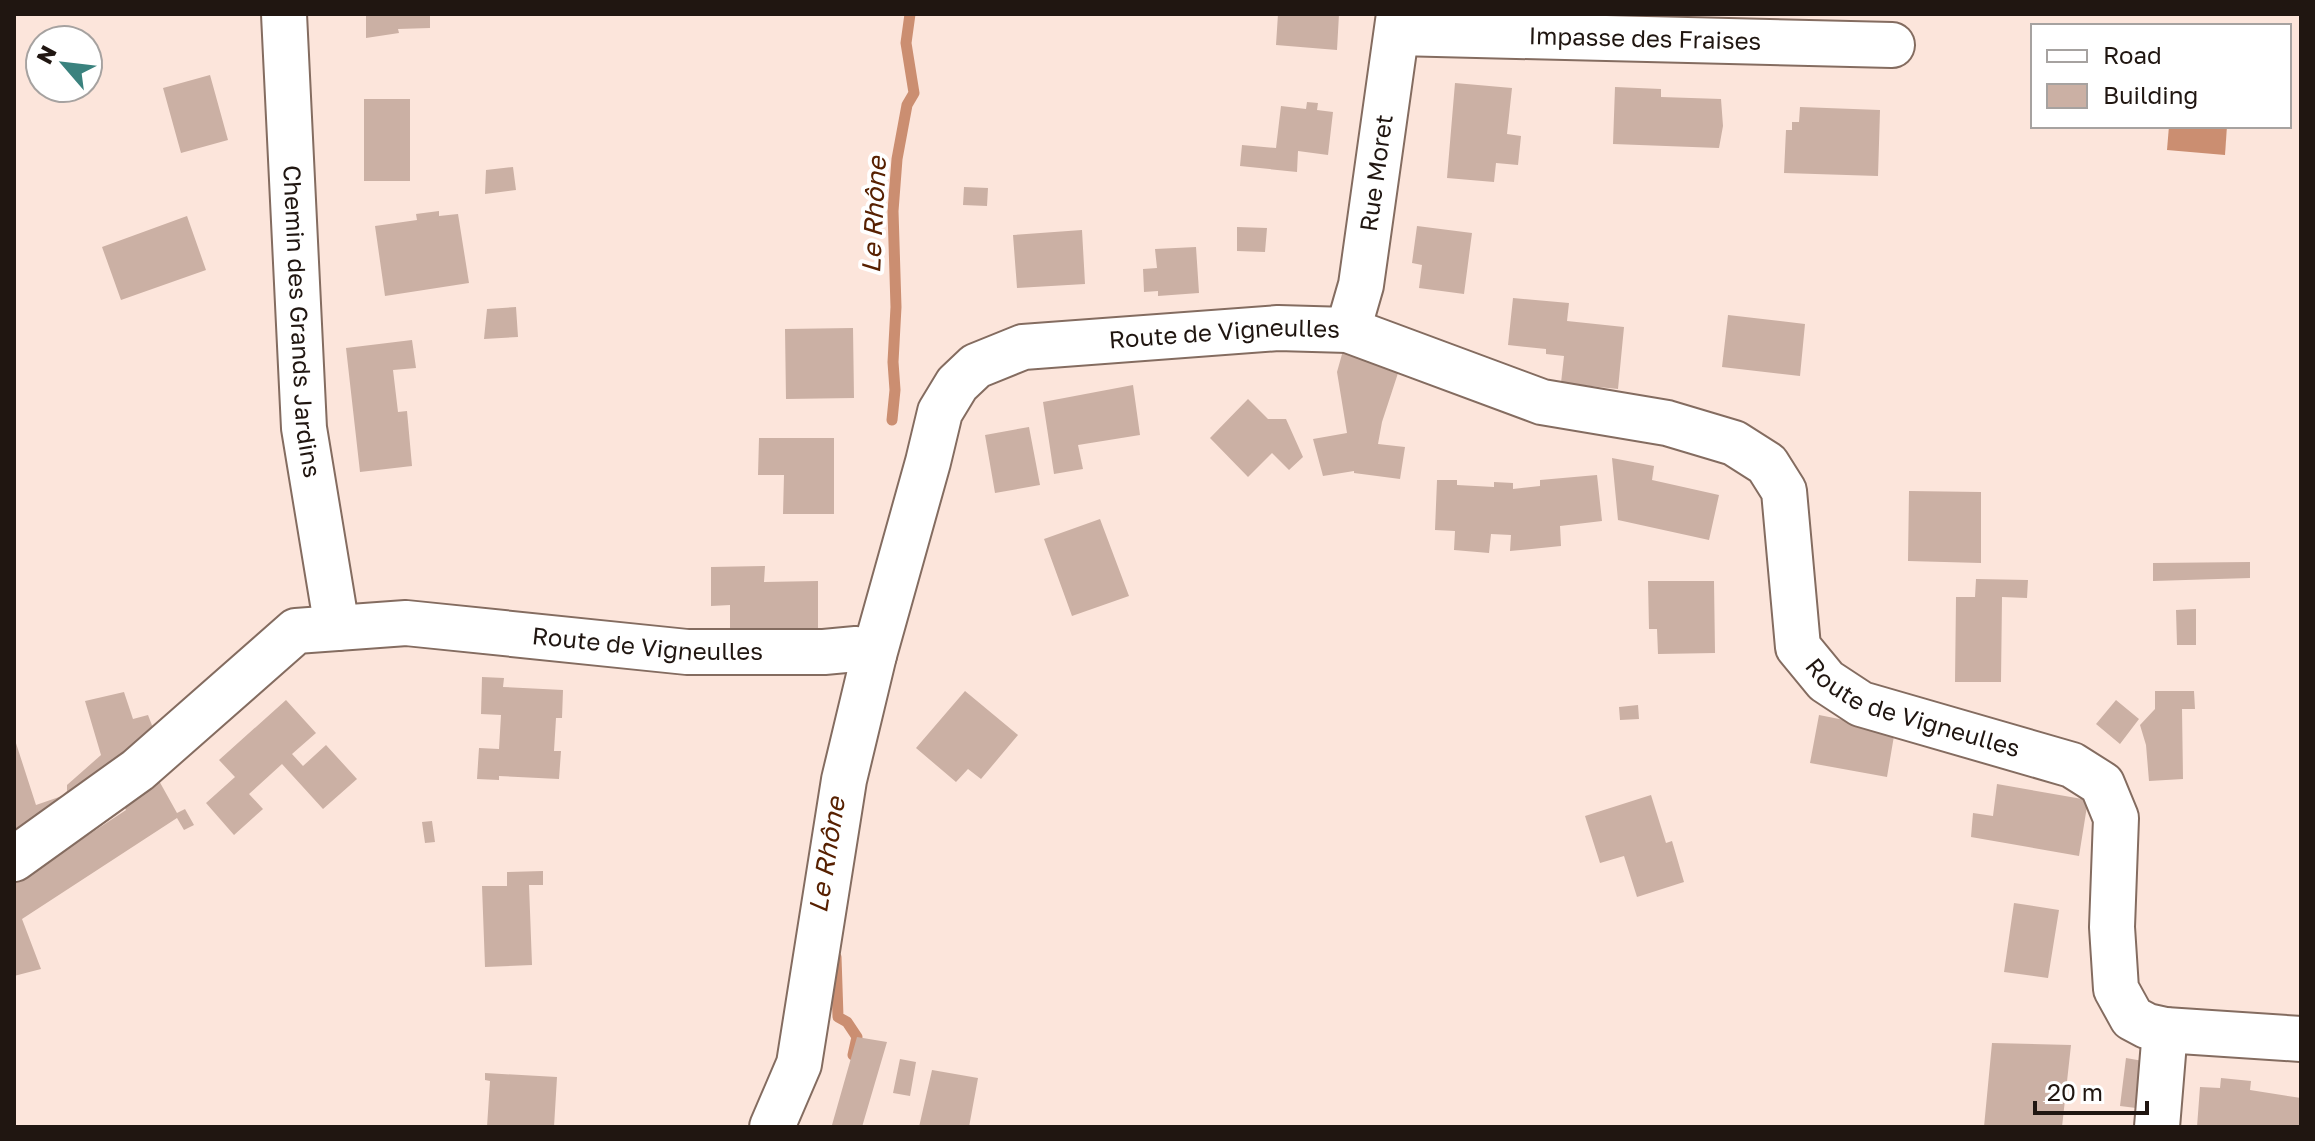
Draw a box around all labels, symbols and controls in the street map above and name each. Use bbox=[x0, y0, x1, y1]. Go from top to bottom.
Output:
street label: Impasse des Fraises bbox=[1528, 20, 1762, 55]
north arrow bbox=[24, 24, 104, 104]
legend bbox=[2031, 24, 2291, 128]
text: Road bbox=[2103, 40, 2162, 69]
text: N bbox=[30, 41, 62, 68]
text: Building bbox=[2103, 80, 2198, 109]
street label: Rue Moret bbox=[1353, 112, 1398, 233]
water label: Le Rhône bbox=[855, 154, 892, 274]
street label: Chemin des Grands Jardins bbox=[278, 164, 328, 480]
street label: Route de Vigneulles bbox=[1108, 312, 1340, 354]
street label: Route de Vigneulles bbox=[531, 620, 763, 666]
street label: Route de Vigneulles bbox=[1800, 652, 2024, 762]
water label: Le Rhône bbox=[802, 793, 851, 915]
scale bar bbox=[2035, 1065, 2147, 1115]
text: 20 m bbox=[2047, 1077, 2103, 1106]

